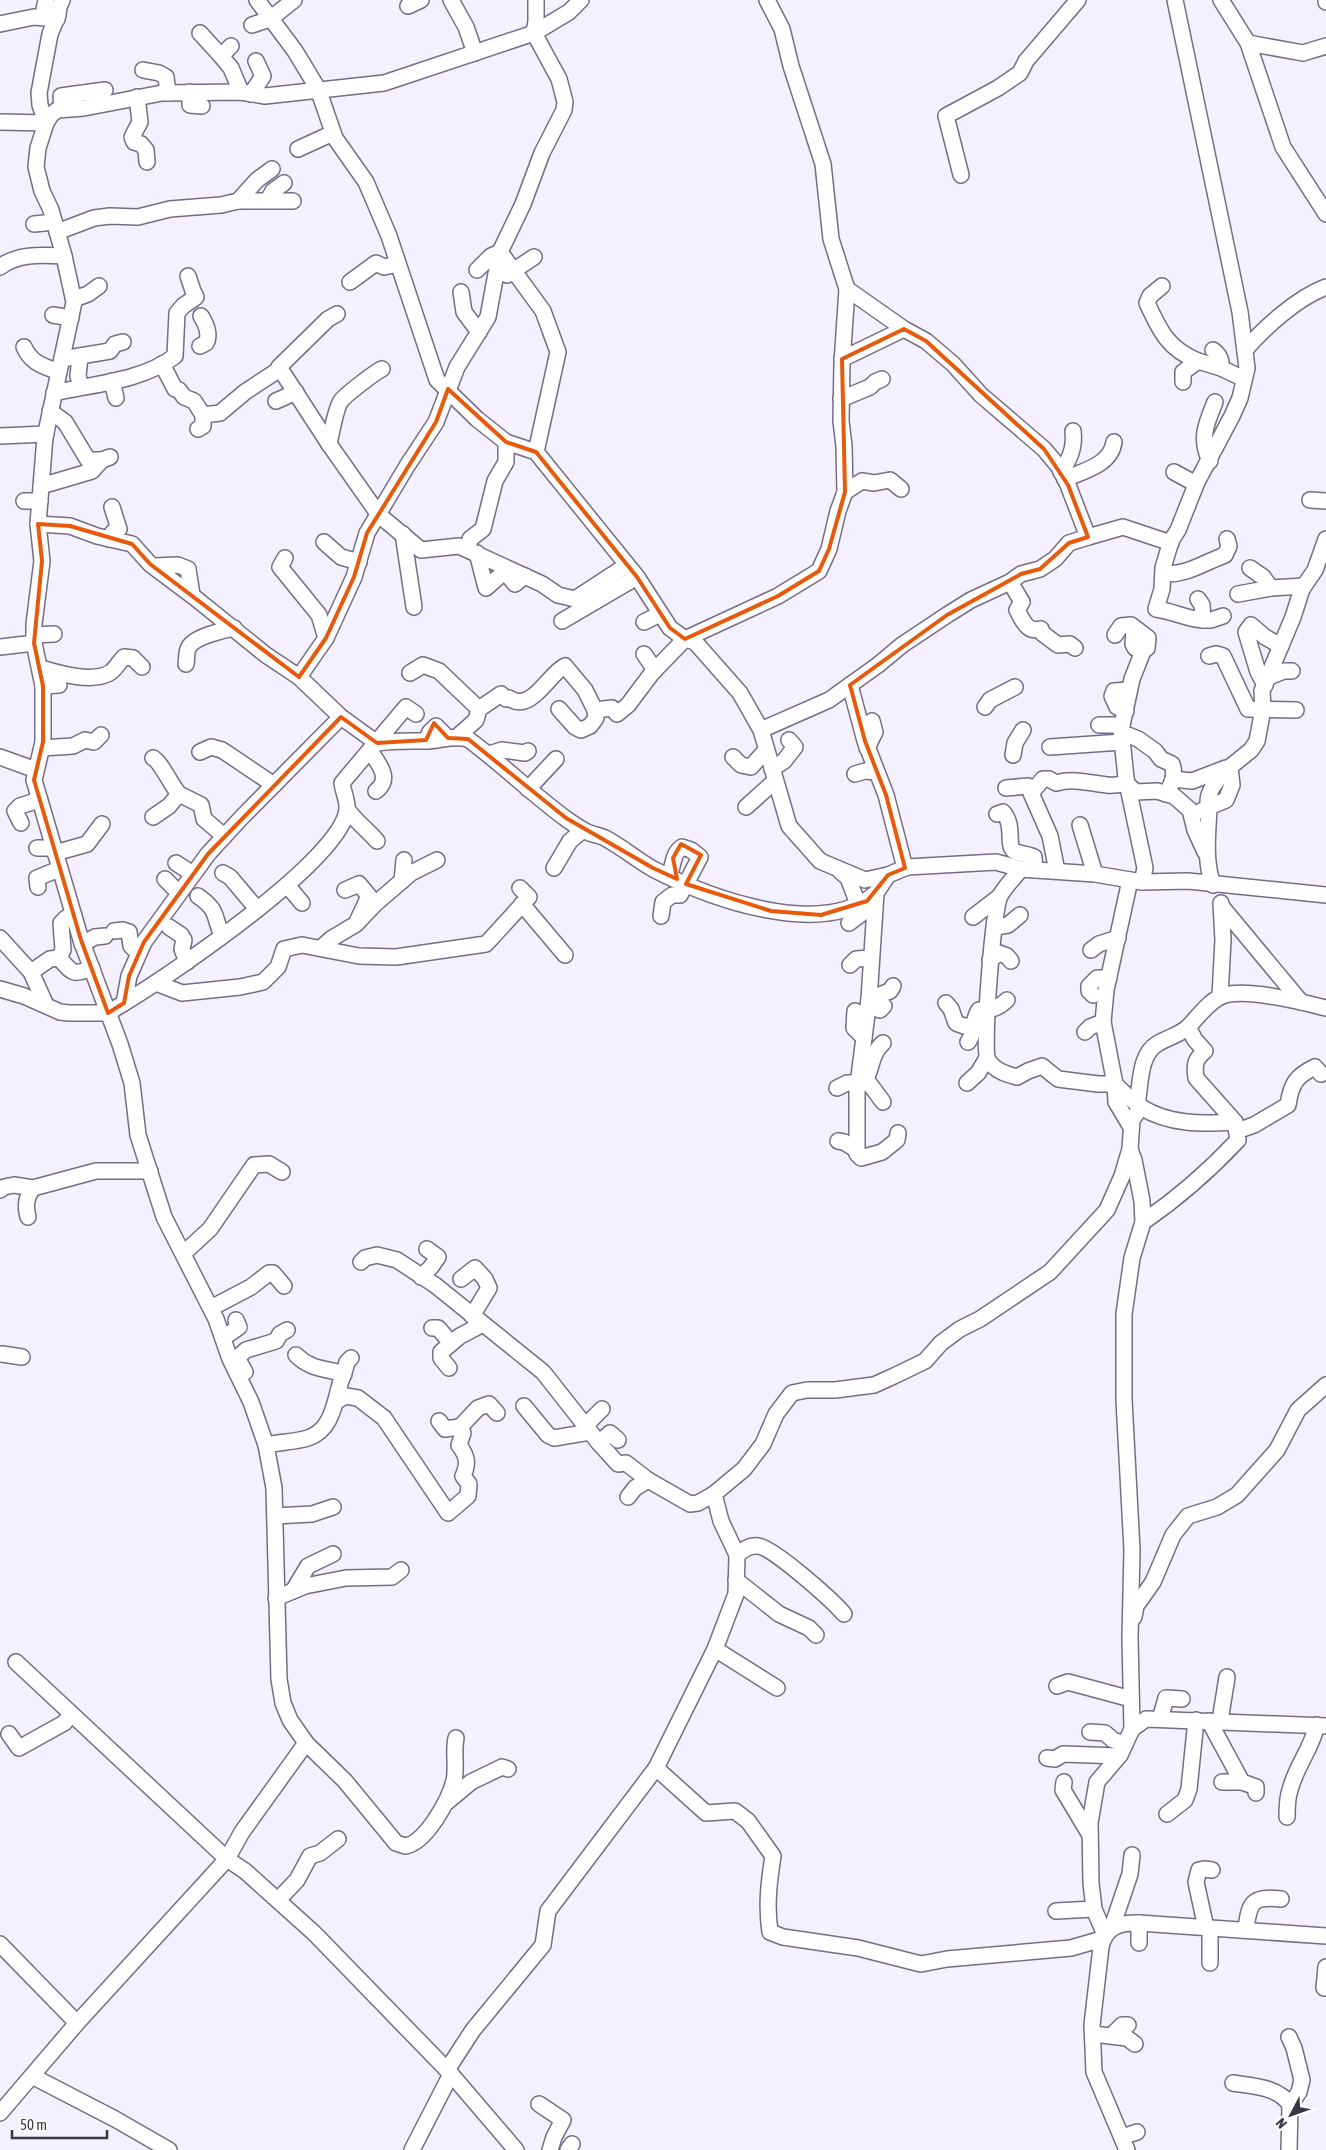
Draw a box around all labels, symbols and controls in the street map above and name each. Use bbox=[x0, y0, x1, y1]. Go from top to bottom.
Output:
north arrow bbox=[1266, 2090, 1316, 2140]
scale bar bbox=[12, 2108, 108, 2140]
text: N bbox=[1272, 2115, 1290, 2132]
text: 50 m bbox=[20, 2116, 47, 2133]

